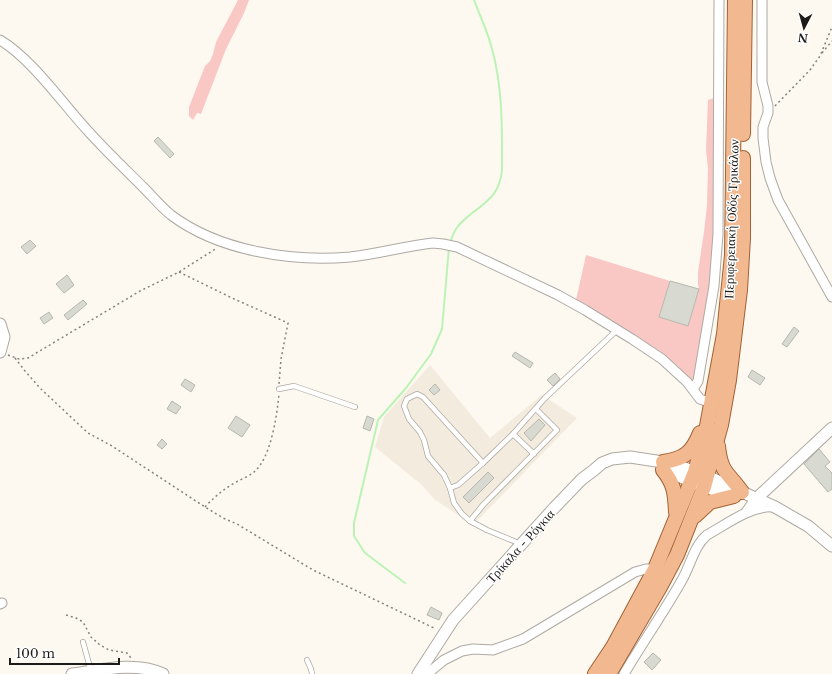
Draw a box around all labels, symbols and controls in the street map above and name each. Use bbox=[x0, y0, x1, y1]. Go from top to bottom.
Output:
north arrow bbox=[784, 8, 824, 48]
text: N bbox=[796, 30, 809, 45]
street label: Περιφερειακή Οδός Τρικάλων bbox=[720, 139, 743, 299]
street label: Τρίκαλα - Ρόγκια bbox=[483, 506, 558, 587]
scale bar bbox=[10, 640, 119, 666]
text: 100 m bbox=[16, 646, 55, 661]

